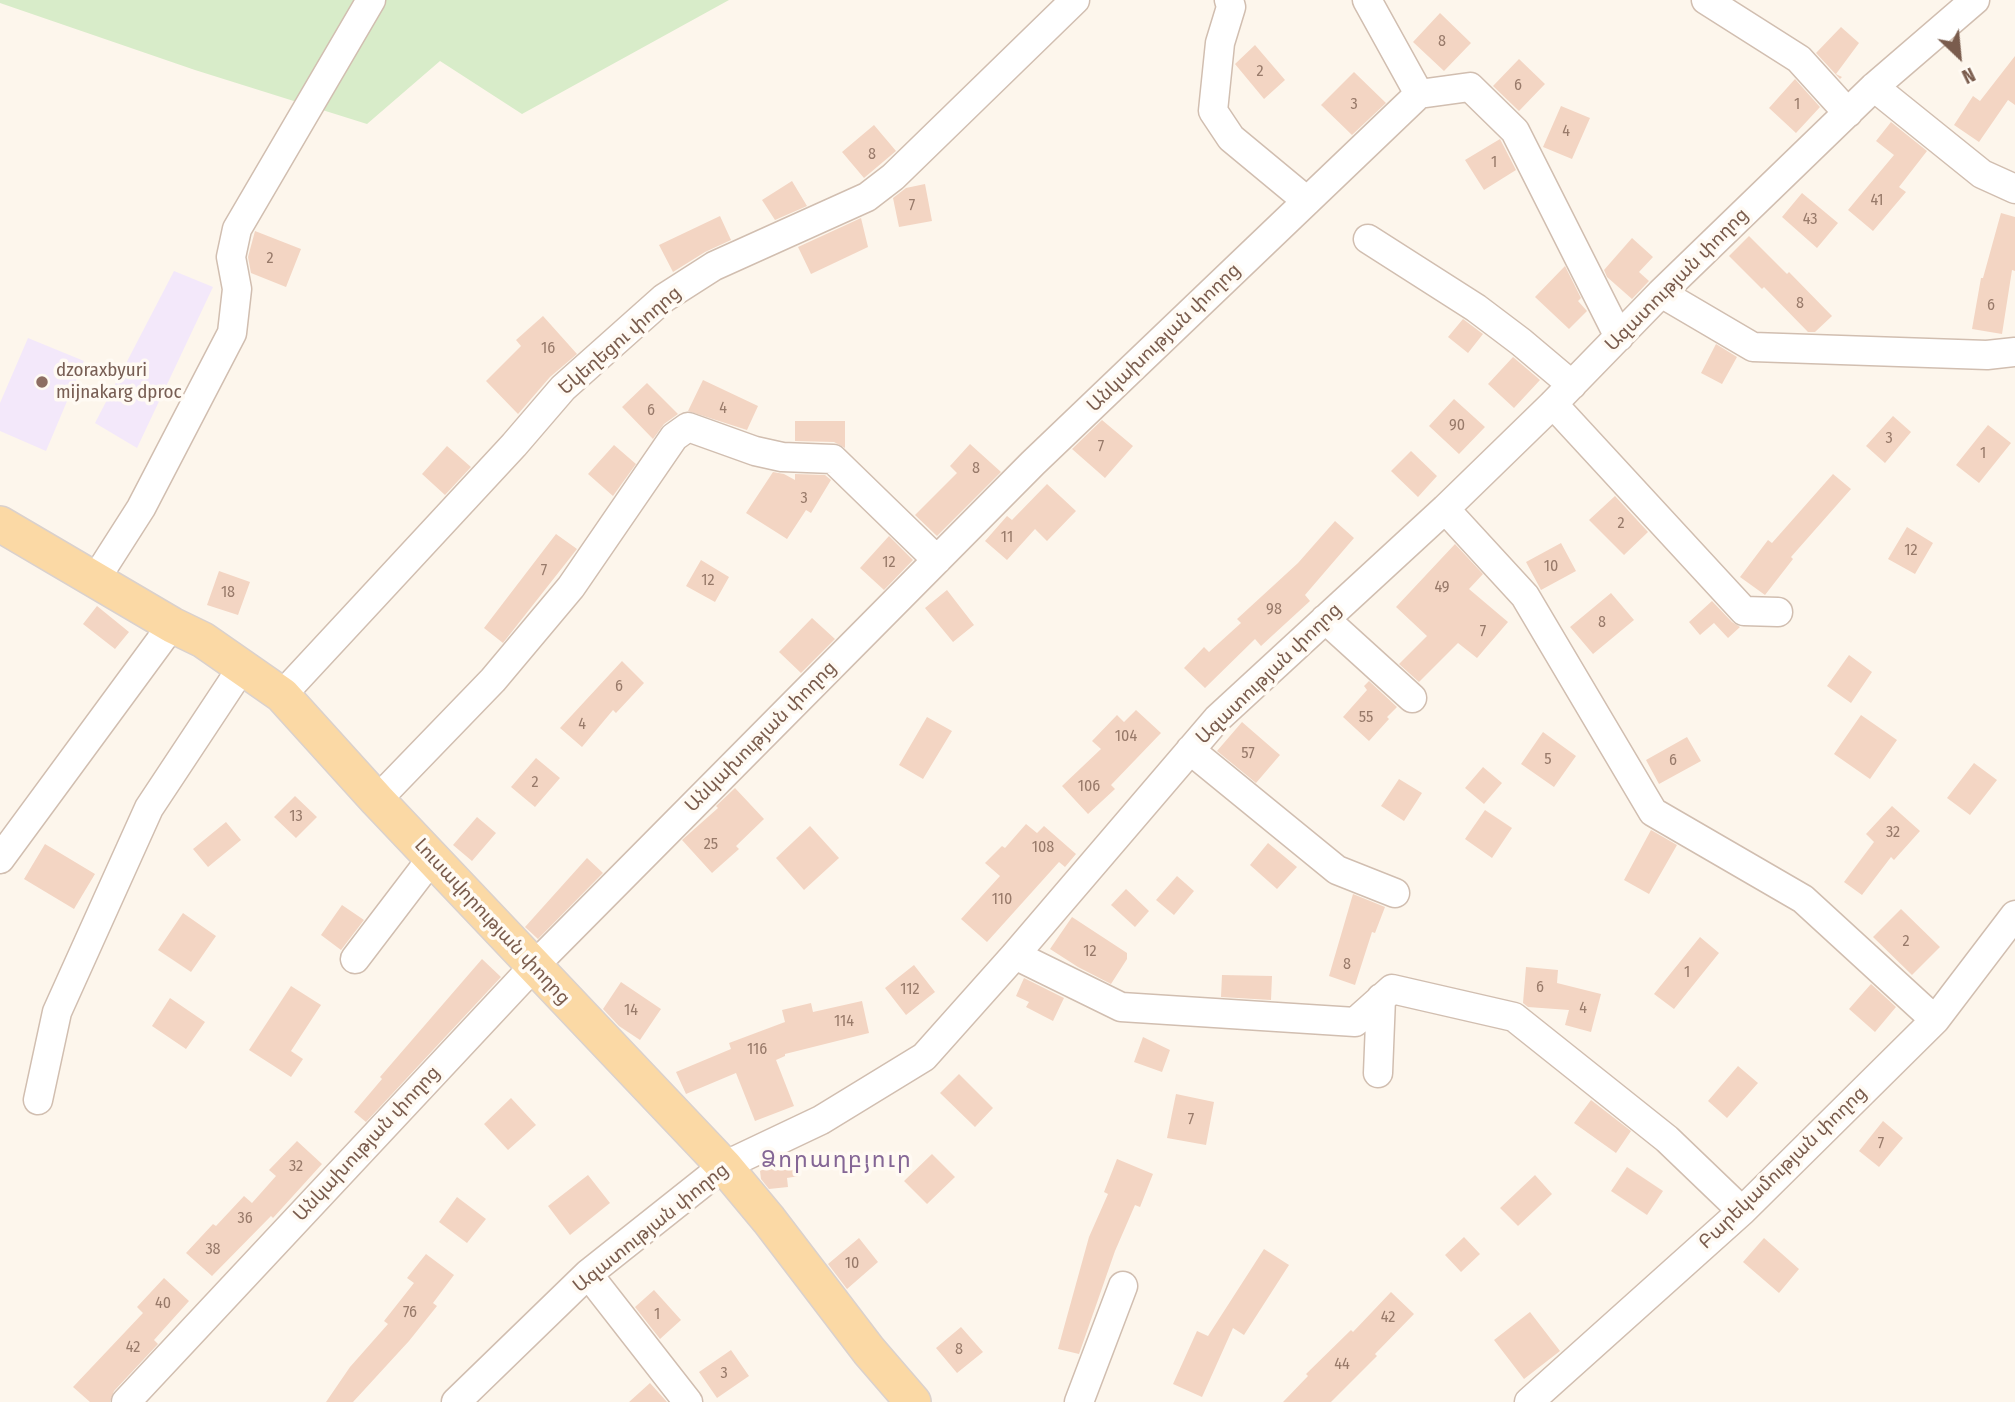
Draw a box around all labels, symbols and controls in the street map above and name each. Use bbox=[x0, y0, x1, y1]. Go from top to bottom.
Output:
north arrow bbox=[1924, 21, 1994, 91]
house number: 8 bbox=[1438, 32, 1446, 52]
house number: 2 bbox=[1256, 62, 1264, 82]
text: N bbox=[1958, 62, 1979, 88]
house number: 6 bbox=[1514, 76, 1522, 96]
house number: 3 bbox=[1350, 95, 1358, 115]
house number: 1 bbox=[1794, 95, 1800, 115]
house number: 4 bbox=[1562, 122, 1570, 142]
house number: 8 bbox=[868, 145, 876, 165]
house number: 1 bbox=[1491, 153, 1497, 173]
house number: 41 bbox=[1870, 191, 1884, 211]
house number: 7 bbox=[909, 196, 915, 216]
street label: Ազատության փողոց bbox=[1601, 204, 1753, 356]
house number: 43 bbox=[1803, 210, 1817, 230]
house number: 2 bbox=[266, 249, 274, 269]
street label: Անկախության փողոց bbox=[1083, 259, 1245, 417]
street label: Եկեղեցու փողոց bbox=[554, 282, 686, 400]
house number: 8 bbox=[1796, 294, 1804, 314]
house number: 6 bbox=[1987, 296, 1995, 316]
house number: 16 bbox=[541, 339, 555, 359]
place label: dzoraxbyuri mijnakarg dproc bbox=[56, 360, 182, 404]
marker: dzoraxbyuri mijnakarg dproc bbox=[34, 374, 50, 390]
house number: 4 bbox=[719, 399, 727, 419]
house number: 6 bbox=[647, 401, 655, 421]
house number: 90 bbox=[1449, 416, 1465, 436]
house number: 3 bbox=[1885, 429, 1893, 449]
house number: 7 bbox=[1098, 437, 1104, 457]
house number: 1 bbox=[1980, 444, 1986, 464]
house number: 8 bbox=[972, 459, 980, 479]
house number: 3 bbox=[800, 489, 808, 509]
house number: 2 bbox=[1617, 514, 1625, 534]
house number: 11 bbox=[1001, 528, 1013, 548]
house number: 12 bbox=[1904, 541, 1918, 561]
house number: 12 bbox=[882, 553, 896, 573]
house number: 10 bbox=[1544, 557, 1558, 577]
house number: 7 bbox=[541, 561, 547, 581]
house number: 12 bbox=[701, 571, 715, 591]
house number: 49 bbox=[1434, 578, 1450, 598]
house number: 18 bbox=[221, 583, 235, 603]
street label: Ազատության փողոց bbox=[1192, 599, 1346, 749]
house number: 98 bbox=[1266, 600, 1282, 620]
house number: 8 bbox=[1598, 613, 1606, 633]
house number: 7 bbox=[1480, 622, 1486, 642]
street label: Անկախության փողոց bbox=[681, 657, 841, 817]
house number: 6 bbox=[615, 677, 623, 697]
house number: 55 bbox=[1359, 708, 1373, 728]
house number: 4 bbox=[578, 715, 586, 735]
house number: 104 bbox=[1115, 727, 1137, 747]
house number: 57 bbox=[1241, 744, 1255, 764]
house number: 5 bbox=[1544, 750, 1552, 770]
house number: 6 bbox=[1669, 751, 1677, 771]
house number: 2 bbox=[531, 773, 539, 793]
house number: 106 bbox=[1078, 777, 1100, 797]
house number: 13 bbox=[289, 807, 303, 827]
house number: 32 bbox=[1886, 823, 1900, 843]
street label: Լուսավորության փողոց bbox=[409, 834, 575, 1010]
house number: 25 bbox=[704, 835, 718, 855]
house number: 108 bbox=[1032, 838, 1054, 858]
house number: 110 bbox=[992, 890, 1012, 910]
house number: 2 bbox=[1902, 932, 1910, 952]
house number: 12 bbox=[1083, 942, 1097, 962]
house number: 8 bbox=[1343, 955, 1351, 975]
house number: 1 bbox=[1684, 963, 1690, 983]
house number: 6 bbox=[1536, 978, 1544, 998]
house number: 112 bbox=[900, 980, 920, 1000]
house number: 4 bbox=[1579, 999, 1587, 1019]
house number: 14 bbox=[624, 1001, 638, 1021]
house number: 114 bbox=[834, 1012, 854, 1032]
house number: 116 bbox=[747, 1040, 767, 1060]
street label: Անկախության փողոց bbox=[289, 1061, 445, 1227]
street label: Բարեկամության փողոց bbox=[1694, 1082, 1872, 1254]
house number: 7 bbox=[1188, 1110, 1194, 1130]
house number: 7 bbox=[1878, 1134, 1884, 1154]
district label: Ձորաղբյուր bbox=[763, 1147, 911, 1175]
house number: 32 bbox=[289, 1157, 303, 1177]
street label: Ազատության փողոց bbox=[569, 1158, 733, 1298]
house number: 36 bbox=[237, 1209, 253, 1229]
house number: 38 bbox=[205, 1240, 221, 1260]
house number: 10 bbox=[845, 1254, 859, 1274]
house number: 40 bbox=[155, 1294, 171, 1314]
house number: 76 bbox=[403, 1303, 417, 1323]
house number: 1 bbox=[654, 1305, 660, 1325]
house number: 42 bbox=[1381, 1308, 1395, 1328]
house number: 42 bbox=[126, 1338, 140, 1358]
house number: 8 bbox=[955, 1340, 963, 1360]
house number: 44 bbox=[1334, 1355, 1350, 1375]
house number: 3 bbox=[720, 1364, 728, 1384]

